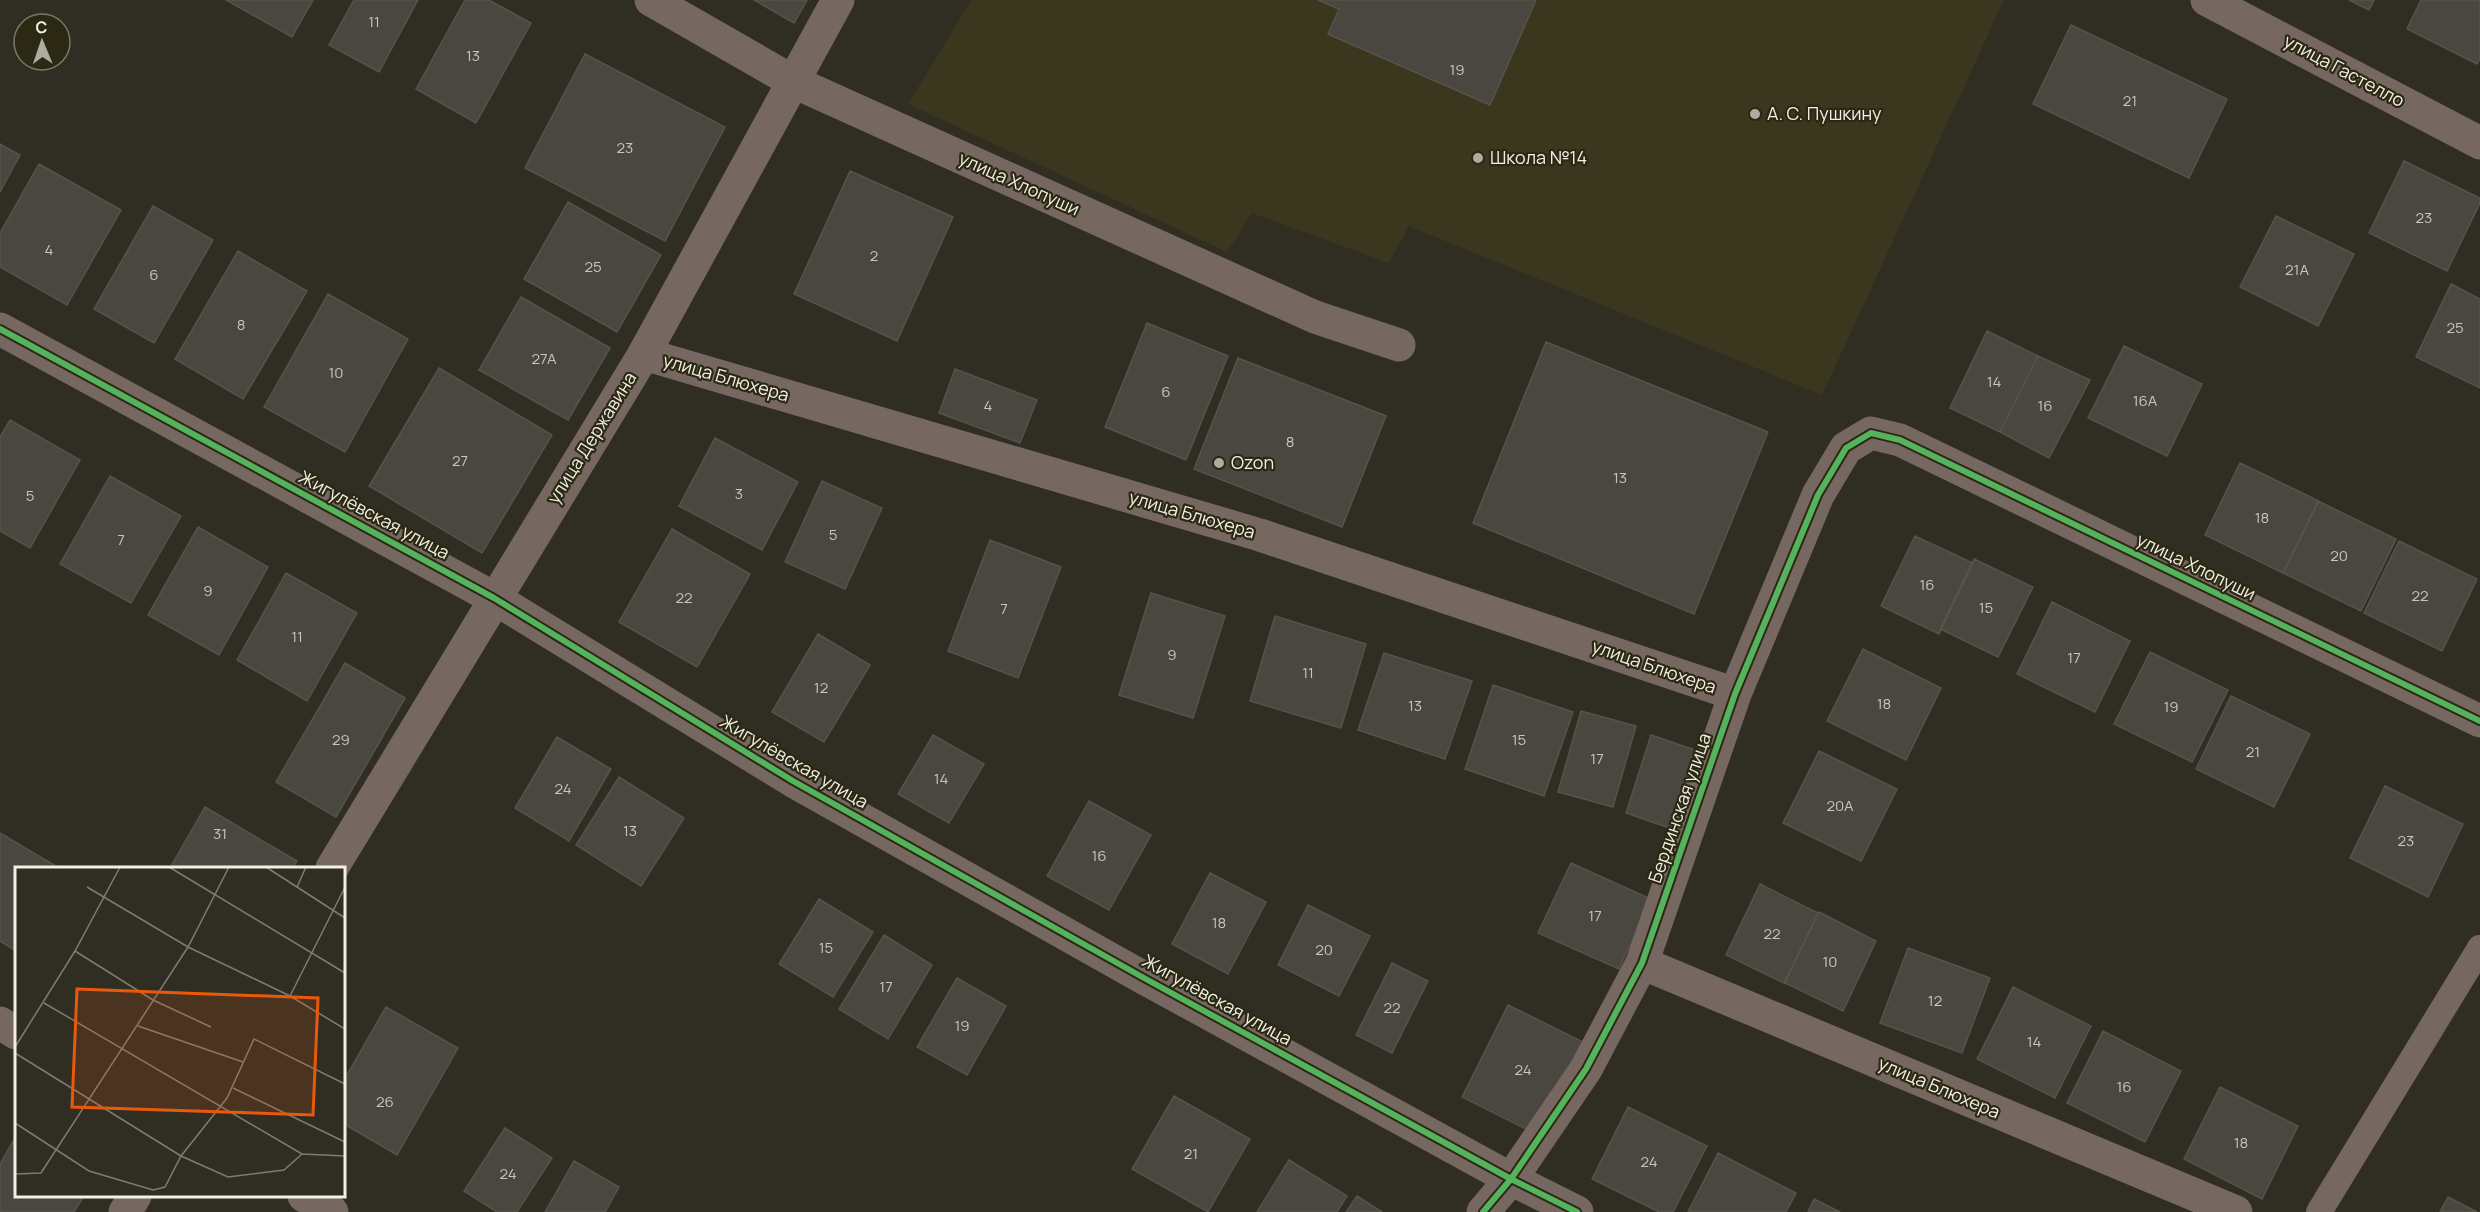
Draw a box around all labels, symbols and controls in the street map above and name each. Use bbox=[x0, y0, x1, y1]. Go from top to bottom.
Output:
house number: 11 bbox=[368, 11, 380, 32]
north arrow bbox=[12, 12, 72, 72]
text: С bbox=[35, 16, 48, 38]
street label: улица Гастелло bbox=[2280, 28, 2409, 112]
house number: 13 bbox=[466, 45, 480, 66]
house number: 19 bbox=[1449, 59, 1465, 80]
house number: 21 bbox=[2123, 90, 2137, 111]
place label: А. С. Пушкину bbox=[1767, 101, 1882, 125]
marker: А. С. Пушкину bbox=[1748, 107, 1762, 121]
house number: 23 bbox=[617, 137, 633, 158]
place label: Школа №14 bbox=[1490, 145, 1587, 169]
street label: улица Хлопуши bbox=[955, 146, 1084, 220]
marker: Школа №14 bbox=[1471, 151, 1485, 165]
house number: 23 bbox=[2416, 207, 2432, 228]
house number: 4 bbox=[45, 239, 54, 260]
house number: 2 bbox=[870, 245, 878, 266]
house number: 25 bbox=[584, 256, 602, 277]
house number: 21А bbox=[2285, 259, 2309, 280]
house number: 6 bbox=[149, 264, 159, 285]
house number: 8 bbox=[237, 314, 245, 335]
house number: 25 bbox=[2446, 317, 2464, 338]
house number: 27А bbox=[532, 348, 557, 369]
street label: улица Блюхера bbox=[660, 348, 792, 406]
house number: 10 bbox=[329, 362, 344, 383]
street label: улица Державина bbox=[541, 367, 641, 508]
house number: 14 bbox=[1987, 371, 2001, 392]
house number: 6 bbox=[1161, 381, 1171, 402]
house number: 16А bbox=[2133, 390, 2158, 411]
house number: 4 bbox=[984, 395, 993, 416]
house number: 16 bbox=[2037, 395, 2053, 416]
house number: 8 bbox=[1286, 431, 1294, 452]
house number: 27 bbox=[452, 450, 468, 471]
place label: Ozon bbox=[1231, 450, 1274, 474]
marker: Ozon bbox=[1212, 456, 1226, 470]
street label: Жигулёвская улица bbox=[295, 464, 454, 564]
house number: 13 bbox=[1613, 467, 1627, 488]
house number: 3 bbox=[735, 483, 743, 504]
house number: 5 bbox=[26, 485, 34, 506]
street label: улица Блюхера bbox=[1126, 485, 1258, 543]
house number: 18 bbox=[2255, 507, 2269, 528]
house number: 5 bbox=[829, 524, 837, 545]
street label: улица Хлопуши bbox=[2133, 527, 2260, 605]
house number: 7 bbox=[117, 529, 125, 550]
house number: 20 bbox=[2330, 545, 2348, 566]
house number: 16 bbox=[1919, 574, 1935, 595]
house number: 9 bbox=[203, 580, 213, 601]
house number: 22 bbox=[2411, 585, 2429, 606]
house number: 22 bbox=[675, 587, 693, 608]
house number: 15 bbox=[1979, 597, 1993, 618]
house number: 7 bbox=[1000, 598, 1008, 619]
house number: 11 bbox=[291, 626, 303, 647]
street label: улица Блюхера bbox=[1589, 634, 1720, 699]
house number: 9 bbox=[1167, 644, 1177, 665]
house number: 17 bbox=[2067, 647, 2081, 668]
house number: 11 bbox=[1302, 662, 1314, 683]
house number: 12 bbox=[814, 677, 828, 698]
house number: 18 bbox=[1877, 693, 1891, 714]
house number: 13 bbox=[1408, 695, 1422, 716]
house number: 19 bbox=[2163, 696, 2179, 717]
street label: Жигулёвская улица bbox=[716, 709, 873, 813]
house number: 29 bbox=[332, 729, 350, 750]
house number: 15 bbox=[1512, 729, 1526, 750]
street label: Бердинская улица bbox=[1642, 730, 1716, 886]
house number: 21 bbox=[2246, 741, 2260, 762]
house number: 17 bbox=[1590, 748, 1604, 769]
house number: 14 bbox=[934, 768, 948, 789]
house number: 24 bbox=[554, 778, 572, 799]
house number: 20А bbox=[1826, 795, 1854, 816]
house number: 13 bbox=[623, 820, 637, 841]
house number: 31 bbox=[213, 823, 227, 844]
house number: 23 bbox=[2398, 830, 2414, 851]
house number: 16 bbox=[1091, 845, 1107, 866]
inset map bbox=[15, 867, 345, 1197]
house number: 17 bbox=[1588, 905, 1602, 926]
house number: 18 bbox=[1212, 912, 1226, 933]
house number: 22 bbox=[1763, 923, 1781, 944]
house number: 15 bbox=[819, 937, 833, 958]
house number: 20 bbox=[1315, 939, 1333, 960]
street label: Жигулёвская улица bbox=[1138, 948, 1297, 1050]
house number: 10 bbox=[1823, 951, 1838, 972]
house number: 17 bbox=[879, 976, 893, 997]
house number: 12 bbox=[1928, 990, 1942, 1011]
house number: 22 bbox=[1383, 997, 1401, 1018]
house number: 19 bbox=[954, 1015, 970, 1036]
house number: 14 bbox=[2027, 1031, 2041, 1052]
street label: улица Блюхера bbox=[1875, 1051, 2004, 1124]
house number: 24 bbox=[1514, 1059, 1532, 1080]
house number: 16 bbox=[2116, 1076, 2132, 1097]
house number: 26 bbox=[376, 1091, 394, 1112]
house number: 18 bbox=[2234, 1132, 2248, 1153]
house number: 21 bbox=[1184, 1143, 1198, 1164]
house number: 24 bbox=[1640, 1151, 1658, 1172]
house number: 24 bbox=[499, 1163, 517, 1184]

